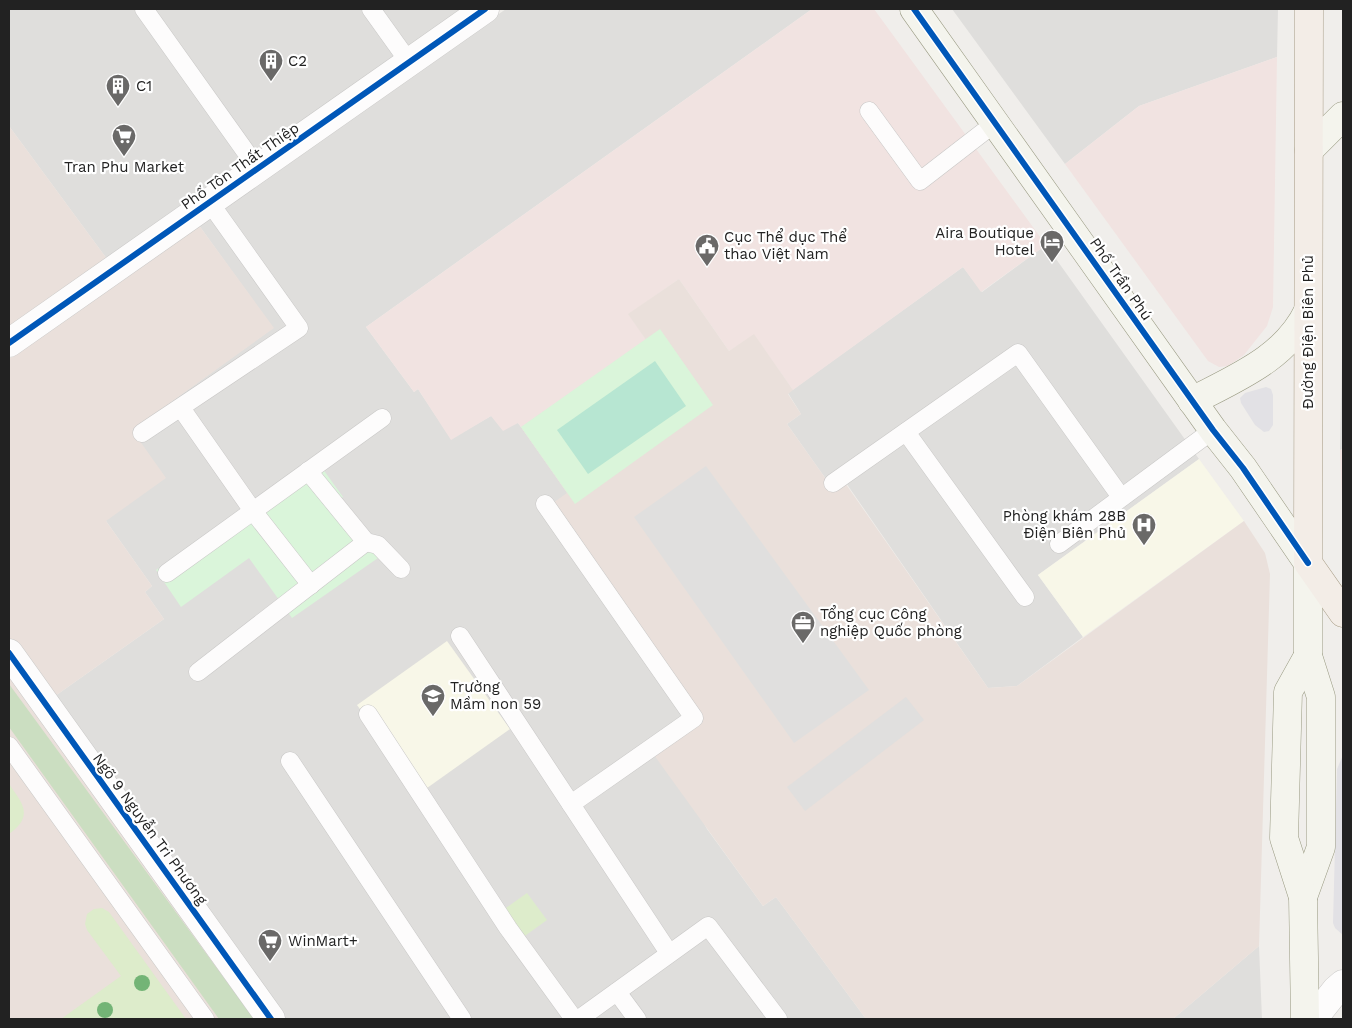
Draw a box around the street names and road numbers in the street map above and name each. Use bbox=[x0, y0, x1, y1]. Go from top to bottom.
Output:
street label: Phố Tôn Thất Thiệp bbox=[178, 119, 302, 213]
street label: Phố Trần Phú bbox=[1086, 234, 1156, 324]
street label: Đường Điện Biên Phủ bbox=[1299, 255, 1317, 409]
street label: Ngõ 9 Nguyễn Tri Phương bbox=[89, 749, 212, 908]

